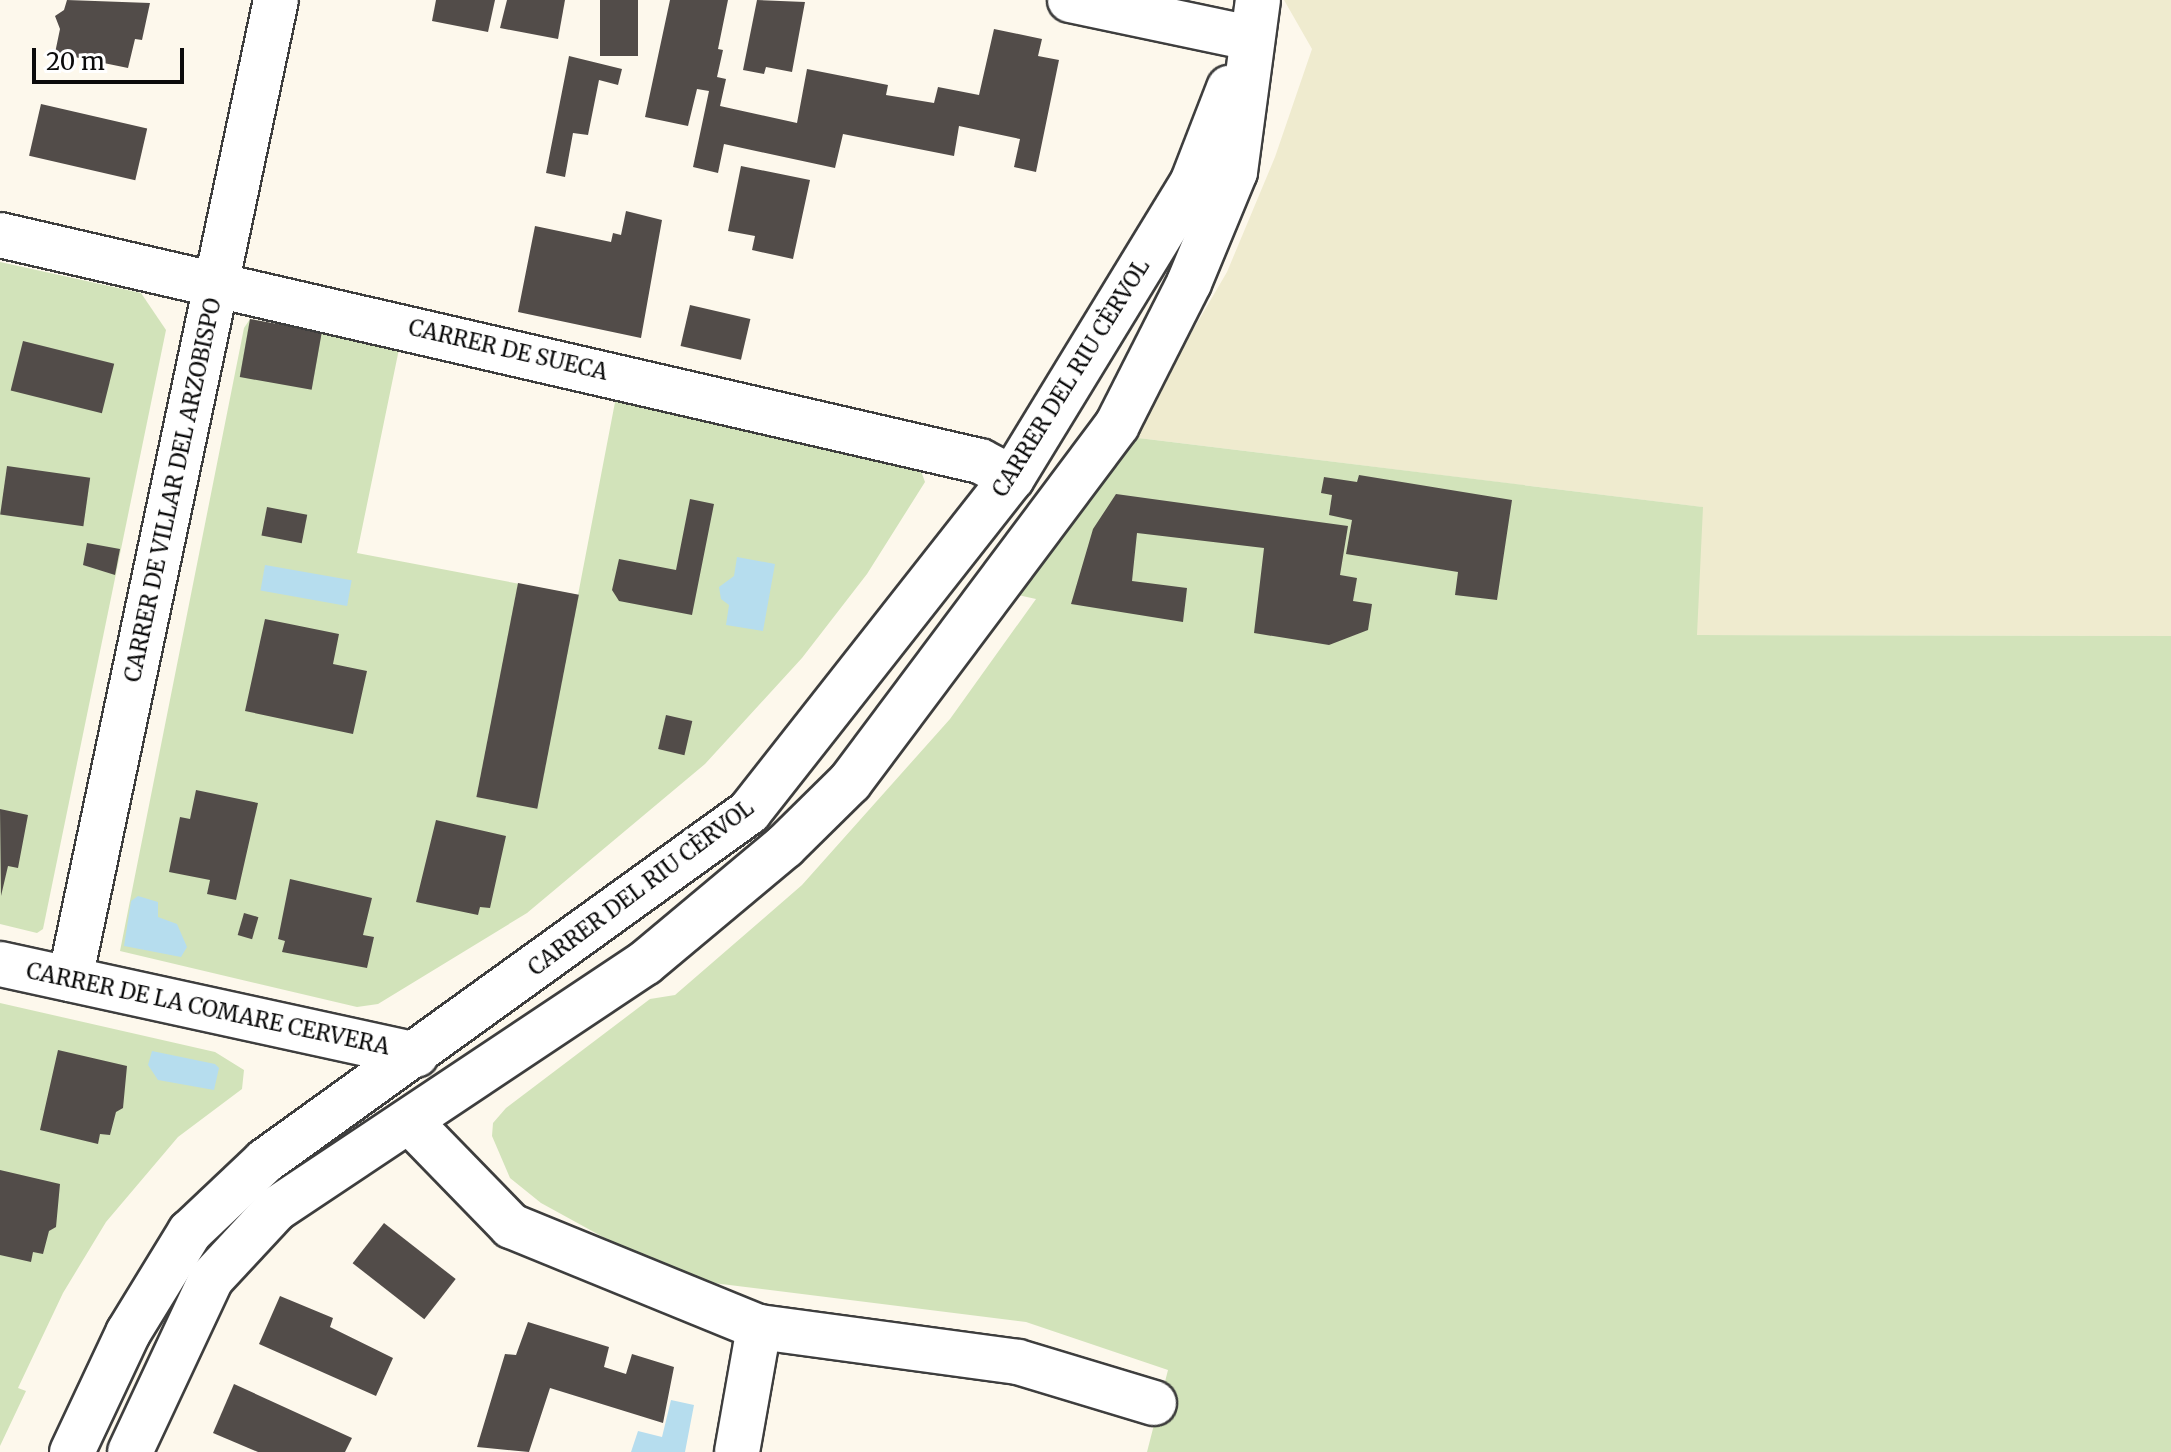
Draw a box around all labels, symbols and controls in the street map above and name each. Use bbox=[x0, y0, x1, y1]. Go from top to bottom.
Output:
scale bar bbox=[36, 32, 188, 82]
text: 20 m bbox=[46, 46, 105, 77]
street label: CARRER DEL RIU CÈRVOL bbox=[987, 254, 1155, 502]
street label: CARRER DE VILLAR DEL ARZOBISPO bbox=[119, 296, 227, 684]
street label: CARRER DE SUECA bbox=[406, 314, 610, 386]
street label: CARRER DEL RIU CÈRVOL bbox=[523, 795, 759, 981]
street label: CARRER DE LA COMARE CERVERA bbox=[24, 958, 392, 1060]

